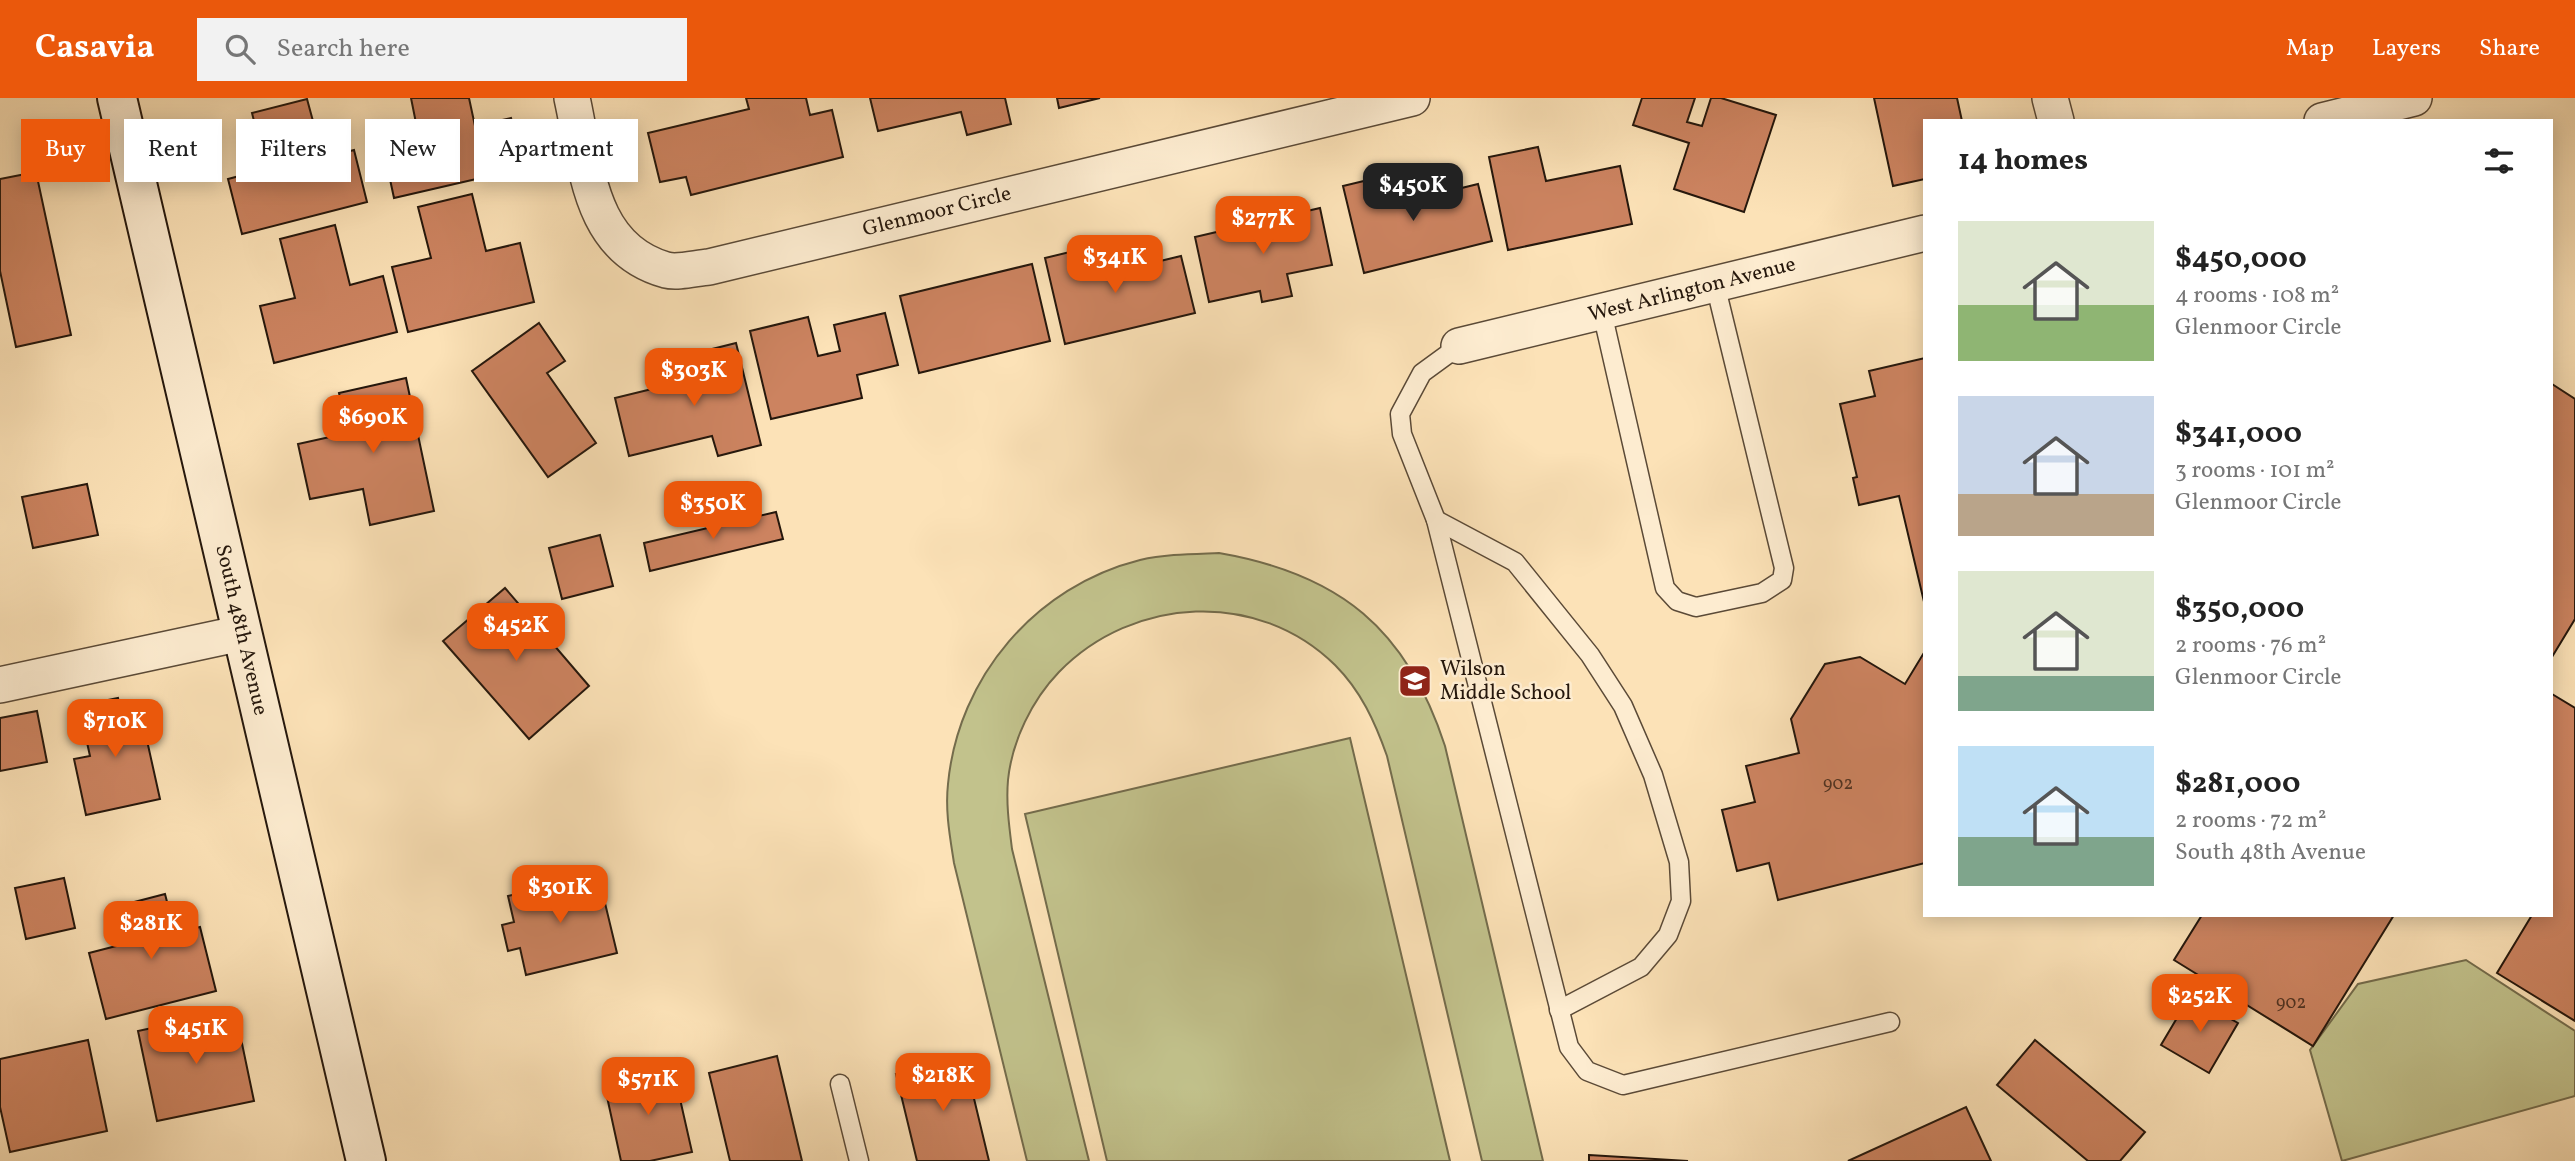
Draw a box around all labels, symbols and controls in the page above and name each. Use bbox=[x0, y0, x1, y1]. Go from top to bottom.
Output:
search box bbox=[197, 18, 687, 81]
text: Casavia bbox=[35, 26, 155, 72]
icon: search bbox=[221, 30, 259, 68]
text: Search here bbox=[277, 31, 410, 67]
text: Map bbox=[2286, 32, 2334, 66]
text: Layers bbox=[2372, 32, 2441, 66]
text: Share bbox=[2479, 32, 2540, 66]
chip: Buy bbox=[21, 119, 110, 182]
chip: Rent bbox=[124, 119, 222, 182]
chip: Filters bbox=[236, 119, 351, 182]
chip: New bbox=[365, 119, 460, 182]
chip: Apartment bbox=[474, 119, 638, 182]
text: 14 homes bbox=[1958, 140, 2088, 182]
icon: filters bbox=[2480, 142, 2518, 180]
pin: $450K bbox=[1364, 164, 1462, 223]
text: $450K bbox=[1379, 170, 1447, 202]
street label: Glenmoor Circle bbox=[860, 180, 1014, 244]
pin: $277K bbox=[1214, 197, 1312, 256]
text: $277K bbox=[1231, 203, 1295, 235]
pin: $341K bbox=[1066, 236, 1164, 295]
text: $450,000 bbox=[2175, 238, 2307, 280]
text: $341K bbox=[1083, 242, 1147, 274]
icon: home bbox=[2014, 249, 2098, 333]
street label: West Arlington Avenue bbox=[1585, 250, 1799, 330]
text: 4 rooms · 108 m² bbox=[2175, 280, 2339, 312]
text: Glenmoor Circle bbox=[2175, 312, 2341, 344]
pin: $303K bbox=[645, 348, 743, 408]
text: $303K bbox=[661, 355, 727, 387]
pin: $690K bbox=[324, 396, 422, 455]
text: $690K bbox=[338, 402, 408, 434]
text: $341,000 bbox=[2175, 413, 2302, 455]
icon: home bbox=[2014, 424, 2098, 508]
text: 3 rooms · 101 m² bbox=[2175, 455, 2335, 487]
pin: $350K bbox=[664, 482, 762, 541]
text: Glenmoor Circle bbox=[2175, 487, 2341, 519]
text: $350K bbox=[680, 488, 746, 520]
street label: South 48th Avenue bbox=[207, 542, 275, 718]
text: $350,000 bbox=[2175, 588, 2304, 630]
icon: home bbox=[2014, 599, 2098, 683]
pin: $452K bbox=[467, 603, 565, 663]
text: $452K bbox=[483, 610, 549, 642]
text: 2 rooms · 76 m² bbox=[2175, 630, 2326, 662]
place label: Wilson Middle School bbox=[1440, 655, 1571, 708]
school or university icon: Wilson Middle School bbox=[1396, 662, 1434, 700]
text: Glenmoor Circle bbox=[2175, 662, 2341, 694]
pin: $710K bbox=[66, 700, 164, 759]
text: $710K bbox=[83, 706, 147, 738]
text: $281,000 bbox=[2175, 763, 2300, 805]
house number: 902 bbox=[1823, 772, 1853, 797]
icon: home bbox=[2014, 774, 2098, 858]
text: 2 rooms · 72 m² bbox=[2175, 805, 2326, 837]
text: South 48th Avenue bbox=[2175, 837, 2366, 869]
pin: $301K bbox=[511, 866, 609, 925]
text: $301K bbox=[528, 872, 592, 904]
pin: $281K bbox=[102, 902, 200, 961]
text: $281K bbox=[119, 908, 183, 940]
pin: $252K bbox=[2151, 974, 2249, 1034]
text: $252K bbox=[2168, 981, 2232, 1013]
house number: 902 bbox=[2276, 991, 2306, 1016]
pin: $451K bbox=[147, 1006, 245, 1066]
text: $451K bbox=[164, 1013, 228, 1045]
pin: $218K bbox=[894, 1054, 992, 1113]
pin: $571K bbox=[599, 1058, 697, 1117]
text: $218K bbox=[911, 1060, 975, 1092]
text: $571K bbox=[618, 1064, 678, 1096]

